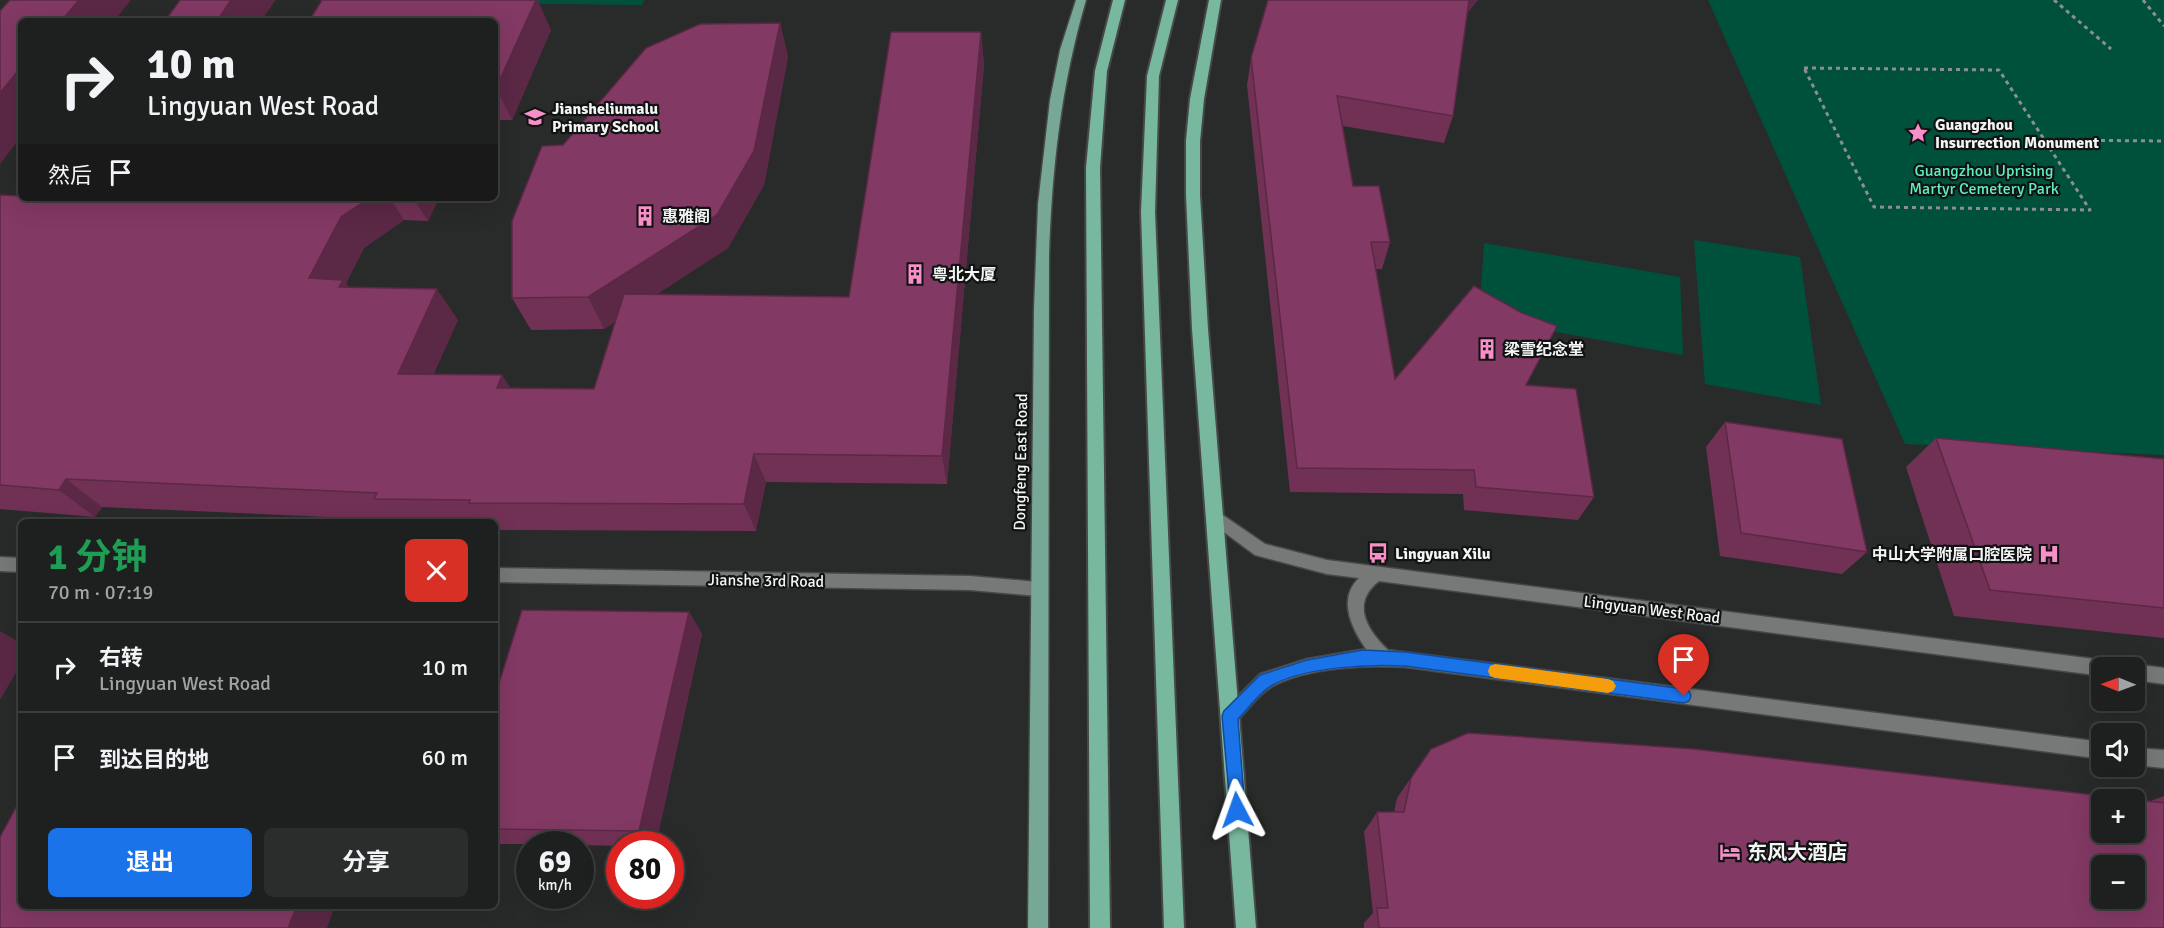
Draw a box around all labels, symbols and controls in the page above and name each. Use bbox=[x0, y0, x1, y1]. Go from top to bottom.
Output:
text: 10 m bbox=[147, 39, 236, 90]
icon: right bbox=[48, 42, 126, 120]
text: Lingyuan West Road bbox=[147, 90, 379, 123]
place label: Jiansheliumalu Primary School bbox=[552, 99, 659, 137]
school or university icon: Jiansheliumalu Primary School bbox=[523, 105, 547, 129]
place label: Guangzhou Insurrection Monument bbox=[1935, 115, 2099, 153]
place icon: Guangzhou Insurrection Monument bbox=[1906, 121, 1930, 145]
icon: arrive bbox=[104, 156, 137, 189]
park label: Guangzhou Uprising Martyr Cemetery Park bbox=[1909, 161, 2059, 199]
text: 然后 bbox=[48, 162, 92, 189]
building icon: 惠雅阁 bbox=[633, 204, 657, 228]
place label: 惠雅阁 bbox=[662, 207, 710, 227]
building icon: 粤北大厦 bbox=[903, 262, 927, 286]
place label: 粤北大厦 bbox=[932, 265, 996, 285]
building icon: 梁雪纪念堂 bbox=[1475, 337, 1499, 361]
place label: 梁雪纪念堂 bbox=[1504, 340, 1584, 360]
street label: Dongfeng East Road bbox=[1010, 393, 1032, 531]
text: 1 分钟 bbox=[48, 535, 147, 580]
button: close bbox=[405, 539, 468, 602]
bus stop icon: Lingyuan Xilu bbox=[1366, 541, 1390, 565]
hospital icon: 中山大学附属口腔医院 bbox=[2037, 542, 2061, 566]
place label: Lingyuan Xilu bbox=[1395, 544, 1491, 564]
place label: 中山大学附属口腔医院 bbox=[1872, 545, 2032, 565]
street label: Jianshe 3rd Road bbox=[708, 570, 824, 592]
text: 70 m · 07:19 bbox=[48, 580, 153, 605]
street label: Lingyuan West Road bbox=[1582, 592, 1721, 628]
pin bbox=[1658, 634, 1709, 696]
icon: arrive bbox=[1667, 643, 1700, 676]
text: 右转 bbox=[99, 644, 143, 671]
icon: right bbox=[48, 651, 81, 684]
text: 10 m bbox=[422, 654, 468, 681]
north arrow bbox=[2091, 657, 2145, 711]
map controls bbox=[2091, 657, 2145, 909]
text: Lingyuan West Road bbox=[99, 671, 271, 696]
button: sound bbox=[2091, 723, 2145, 777]
icon: arrive bbox=[48, 741, 81, 774]
text: 60 m bbox=[422, 744, 468, 771]
text: 到达目的地 bbox=[99, 746, 209, 773]
position arrow bbox=[1205, 778, 1269, 842]
button: + bbox=[2091, 789, 2145, 843]
button: 退出 bbox=[48, 828, 252, 897]
button: 分享 bbox=[264, 828, 468, 897]
speed limit sign: 80 bbox=[606, 831, 684, 909]
hotel icon: 东风大酒店 bbox=[1718, 840, 1742, 864]
place label: 东风大酒店 bbox=[1747, 840, 1847, 865]
text: 69 bbox=[539, 844, 571, 881]
button: − bbox=[2091, 855, 2145, 909]
text: km/h bbox=[538, 876, 572, 894]

